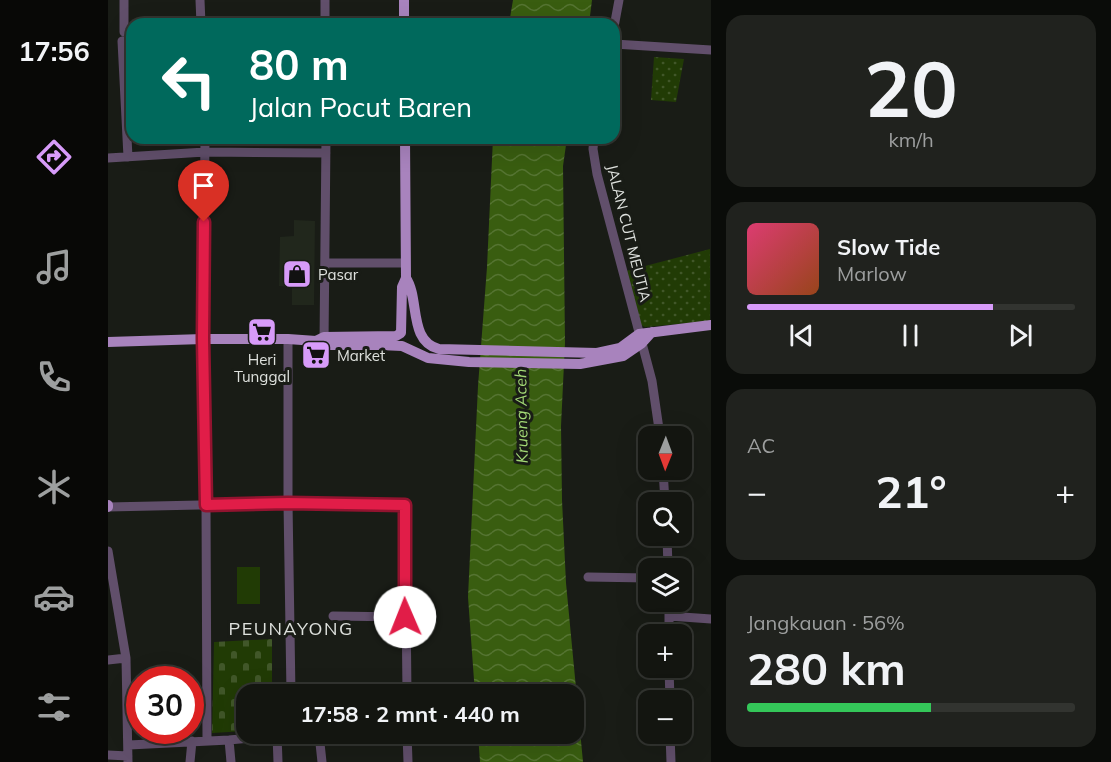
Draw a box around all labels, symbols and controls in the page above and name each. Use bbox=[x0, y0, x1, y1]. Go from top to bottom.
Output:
text: 17:56 bbox=[18, 34, 90, 68]
text: 80 m bbox=[249, 38, 349, 91]
text: 20 bbox=[864, 39, 958, 137]
icon: left bbox=[150, 42, 228, 120]
text: Jalan Pocut Baren bbox=[249, 90, 472, 124]
text: km/h bbox=[888, 127, 934, 152]
icon: directions bbox=[33, 136, 75, 178]
pin bbox=[178, 160, 229, 222]
street label: JALAN CUT MEUTIA bbox=[603, 162, 655, 304]
icon: arrive bbox=[187, 169, 220, 202]
text: Slow Tide bbox=[837, 233, 940, 261]
icon: music bbox=[33, 246, 75, 288]
shop icon: Pasar bbox=[281, 258, 313, 290]
text: Marlow bbox=[837, 261, 907, 286]
place label: Pasar bbox=[318, 265, 359, 284]
supermarket icon: Heri Tunggal bbox=[246, 316, 278, 348]
icon: previous bbox=[785, 319, 818, 352]
icon: pause bbox=[894, 319, 927, 352]
icon: next bbox=[1004, 319, 1037, 352]
supermarket icon: Market bbox=[300, 339, 332, 371]
place label: Market bbox=[337, 346, 385, 365]
place label: Heri Tunggal bbox=[234, 350, 290, 386]
icon: phone bbox=[33, 356, 75, 398]
water label: Krueng Aceh bbox=[510, 369, 532, 463]
north arrow bbox=[638, 426, 692, 480]
map controls bbox=[638, 426, 692, 744]
text: AC bbox=[747, 433, 775, 458]
text: 21° bbox=[875, 463, 947, 519]
icon: climate bbox=[33, 466, 75, 508]
text: − bbox=[747, 471, 767, 512]
text: + bbox=[1055, 471, 1075, 512]
button: search bbox=[638, 492, 692, 546]
button: layers bbox=[638, 558, 692, 612]
icon: car bbox=[33, 576, 75, 618]
position arrow bbox=[373, 585, 437, 649]
text: Jangkauan · 56% bbox=[747, 610, 905, 635]
district label: PEUNAYONG bbox=[228, 617, 354, 640]
button: + bbox=[638, 624, 692, 678]
text: 280 km bbox=[747, 640, 906, 696]
speed limit sign: 30 bbox=[126, 666, 204, 744]
icon: filters bbox=[33, 686, 75, 728]
button: − bbox=[638, 690, 692, 744]
text: 17:58 · 2 mnt · 440 m bbox=[300, 700, 520, 728]

